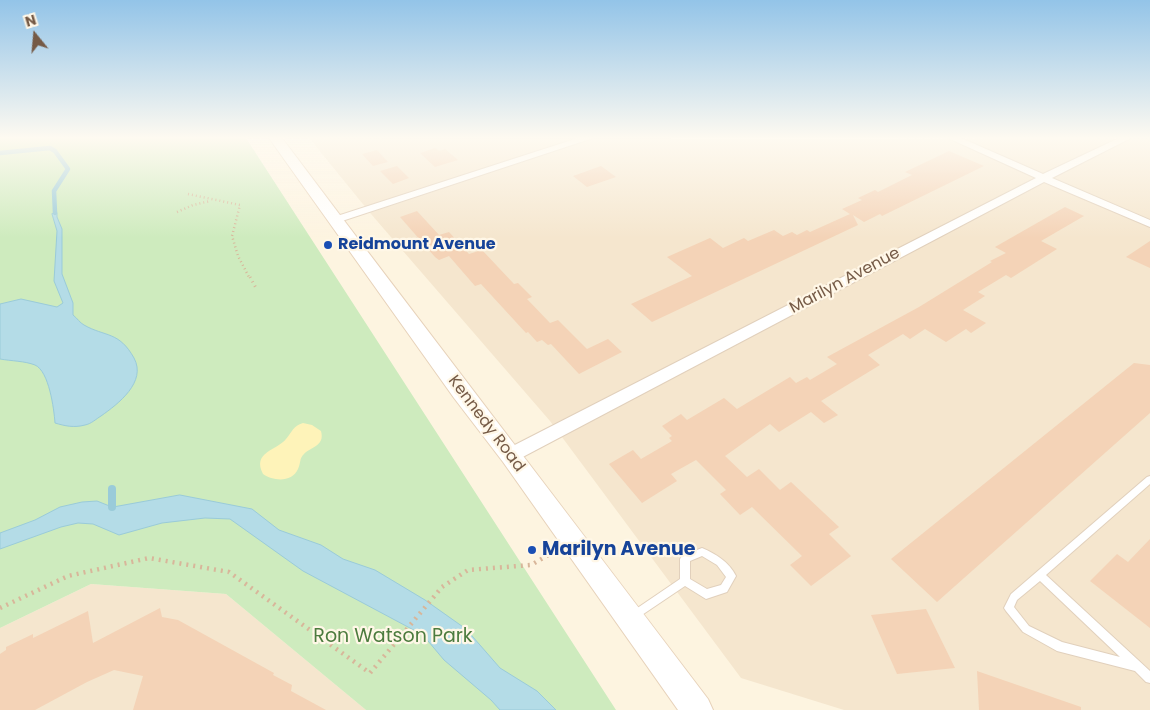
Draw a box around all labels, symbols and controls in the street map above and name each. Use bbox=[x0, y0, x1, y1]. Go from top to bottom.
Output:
north arrow bbox=[10, 10, 60, 60]
text: N bbox=[23, 10, 39, 32]
place label: Reidmount Avenue bbox=[338, 235, 496, 255]
marker: Reidmount Avenue bbox=[322, 239, 334, 251]
street label: Marilyn Avenue bbox=[787, 244, 903, 318]
street label: Kennedy Road bbox=[444, 372, 528, 476]
place label: Marilyn Avenue bbox=[542, 539, 695, 561]
marker: Marilyn Avenue bbox=[526, 544, 538, 556]
park label: Ron Watson Park bbox=[313, 626, 473, 648]

